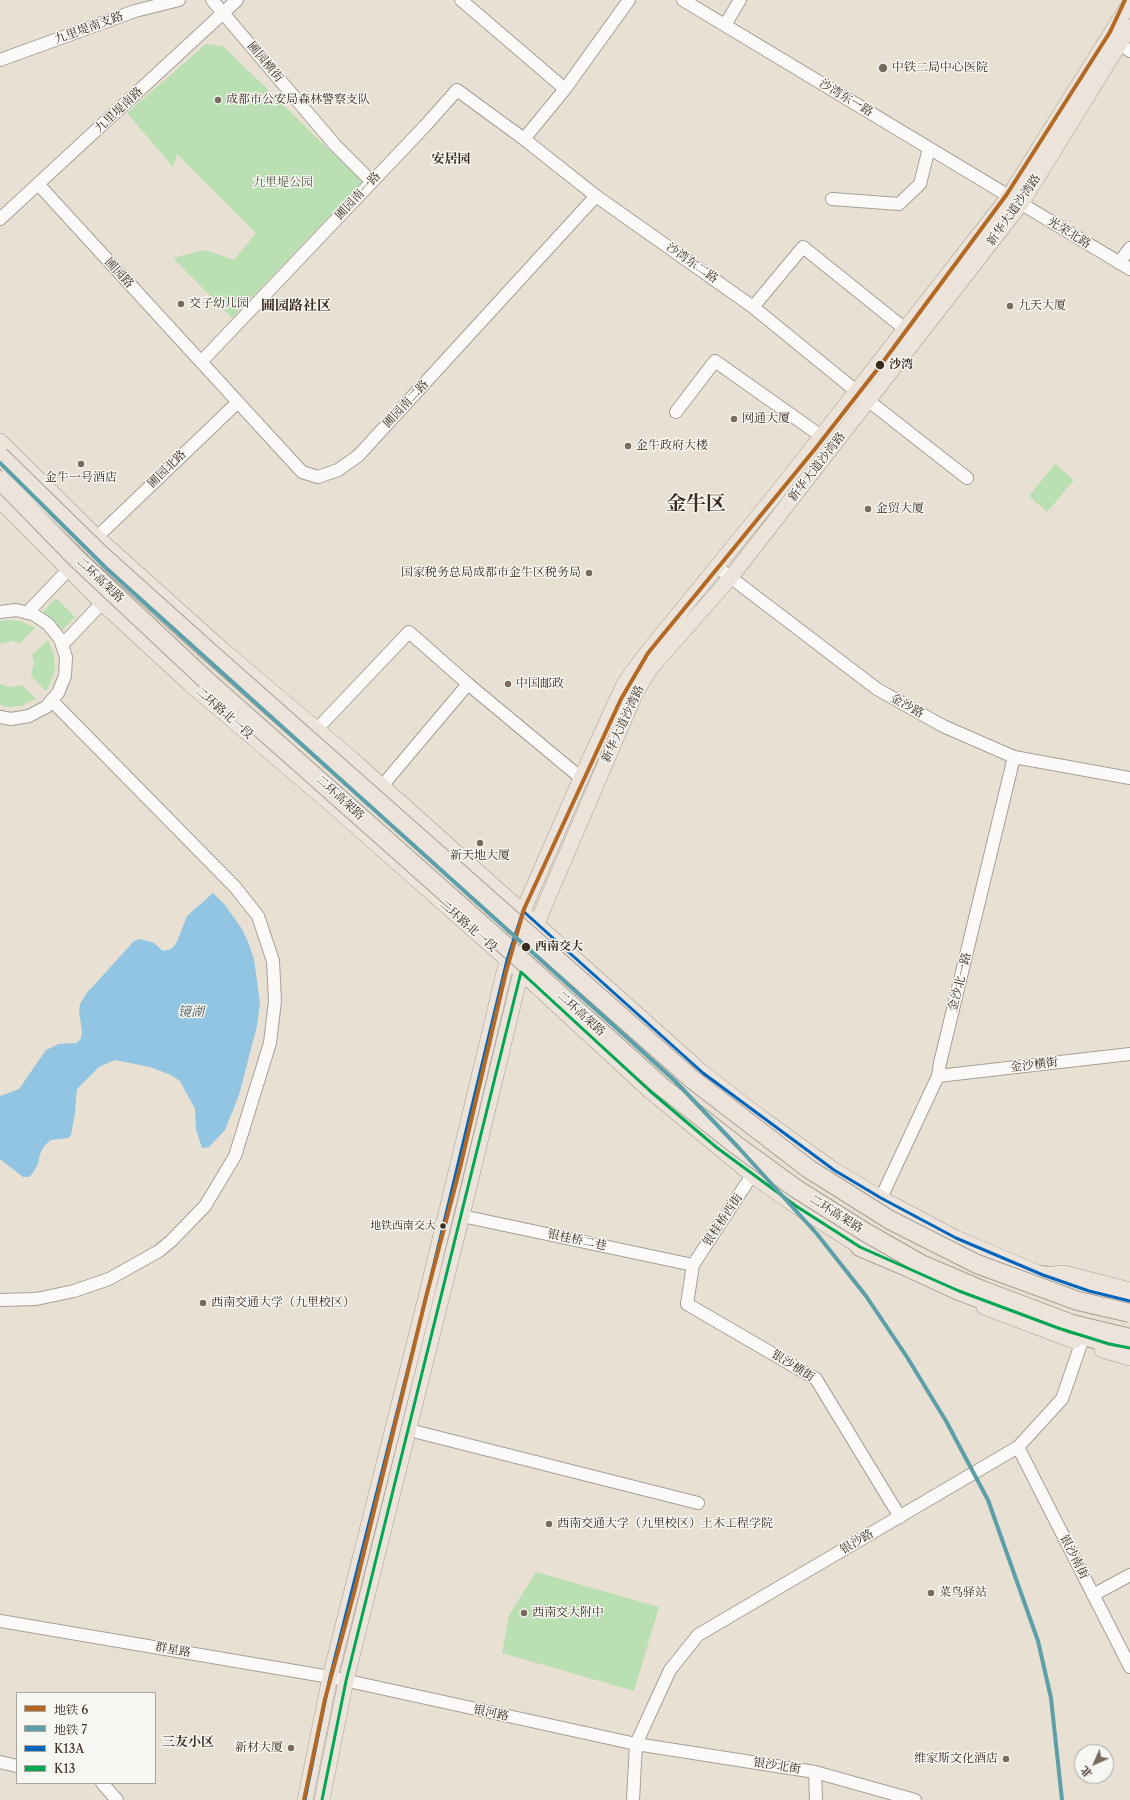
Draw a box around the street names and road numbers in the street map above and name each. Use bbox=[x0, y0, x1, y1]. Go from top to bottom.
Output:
street label: 九里堤南支路 bbox=[53, 9, 125, 47]
street label: 圃园横街 bbox=[244, 39, 286, 85]
street label: 沙湾东一路 bbox=[817, 76, 875, 120]
street label: 九里堤南路 bbox=[92, 84, 146, 136]
street label: 圃园南一路 bbox=[332, 169, 384, 223]
street label: 新华大道沙湾路 bbox=[984, 171, 1044, 249]
street label: 光荣北路 bbox=[1045, 214, 1093, 252]
street label: 沙湾东二路 bbox=[663, 240, 721, 286]
street label: 圃园路 bbox=[101, 255, 137, 291]
street label: 圃园南二路 bbox=[380, 377, 432, 431]
street label: 新华大道沙湾路 bbox=[785, 429, 849, 505]
street label: 圃园北路 bbox=[145, 447, 189, 491]
street label: 二环高架路 bbox=[73, 554, 127, 606]
street label: 新华大道沙湾路 bbox=[599, 683, 647, 765]
street label: 二环路北一段 bbox=[192, 684, 256, 742]
street label: 金沙路 bbox=[888, 691, 926, 721]
street label: 二环高架路 bbox=[313, 773, 367, 823]
street label: 二环路北一段 bbox=[436, 897, 500, 955]
street label: 金沙北一路 bbox=[946, 951, 974, 1013]
street label: 二环高架路 bbox=[554, 989, 608, 1039]
street label: 金沙横街 bbox=[1009, 1055, 1059, 1075]
street label: 银桂桥西街 bbox=[700, 1191, 746, 1249]
street label: 二环高架路 bbox=[807, 1192, 865, 1236]
street label: 银桂桥二巷 bbox=[546, 1227, 608, 1253]
street label: 银沙横街 bbox=[769, 1347, 817, 1385]
street label: 银沙路 bbox=[838, 1527, 876, 1557]
street label: 银沙南街 bbox=[1057, 1532, 1091, 1582]
street label: 群星路 bbox=[154, 1640, 192, 1660]
street label: 银河路 bbox=[472, 1702, 510, 1724]
street label: 银沙北街 bbox=[752, 1755, 802, 1777]

